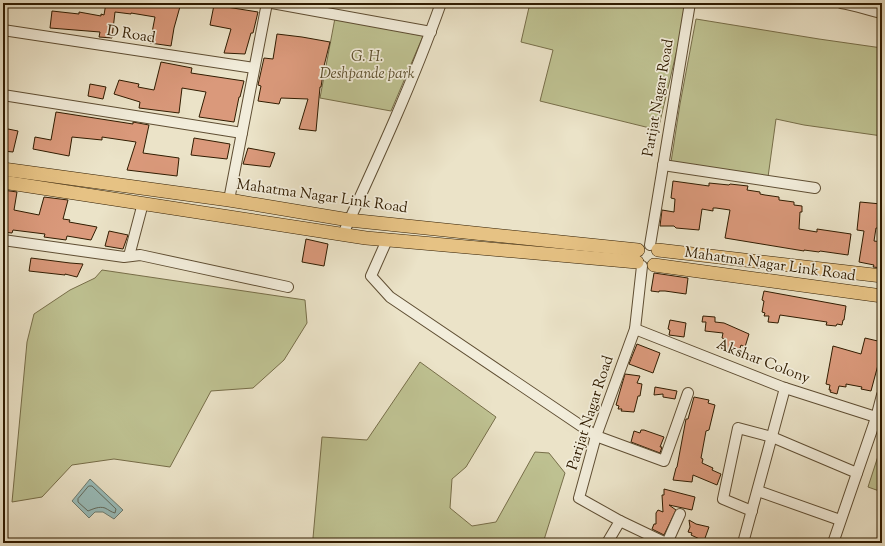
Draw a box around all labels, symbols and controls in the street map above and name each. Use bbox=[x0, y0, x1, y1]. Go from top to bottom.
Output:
street label: D Road bbox=[105, 21, 157, 49]
street label: Parijat Nagar Road bbox=[638, 37, 680, 159]
park label: G. H. Deshpande park bbox=[320, 47, 415, 85]
street label: Mahatma Nagar Link Road bbox=[235, 175, 409, 219]
street label: Mahatma Nagar Link Road bbox=[683, 243, 857, 287]
street label: Akshar Colony bbox=[713, 335, 813, 390]
street label: Parijat Nagar Road bbox=[563, 353, 620, 473]

